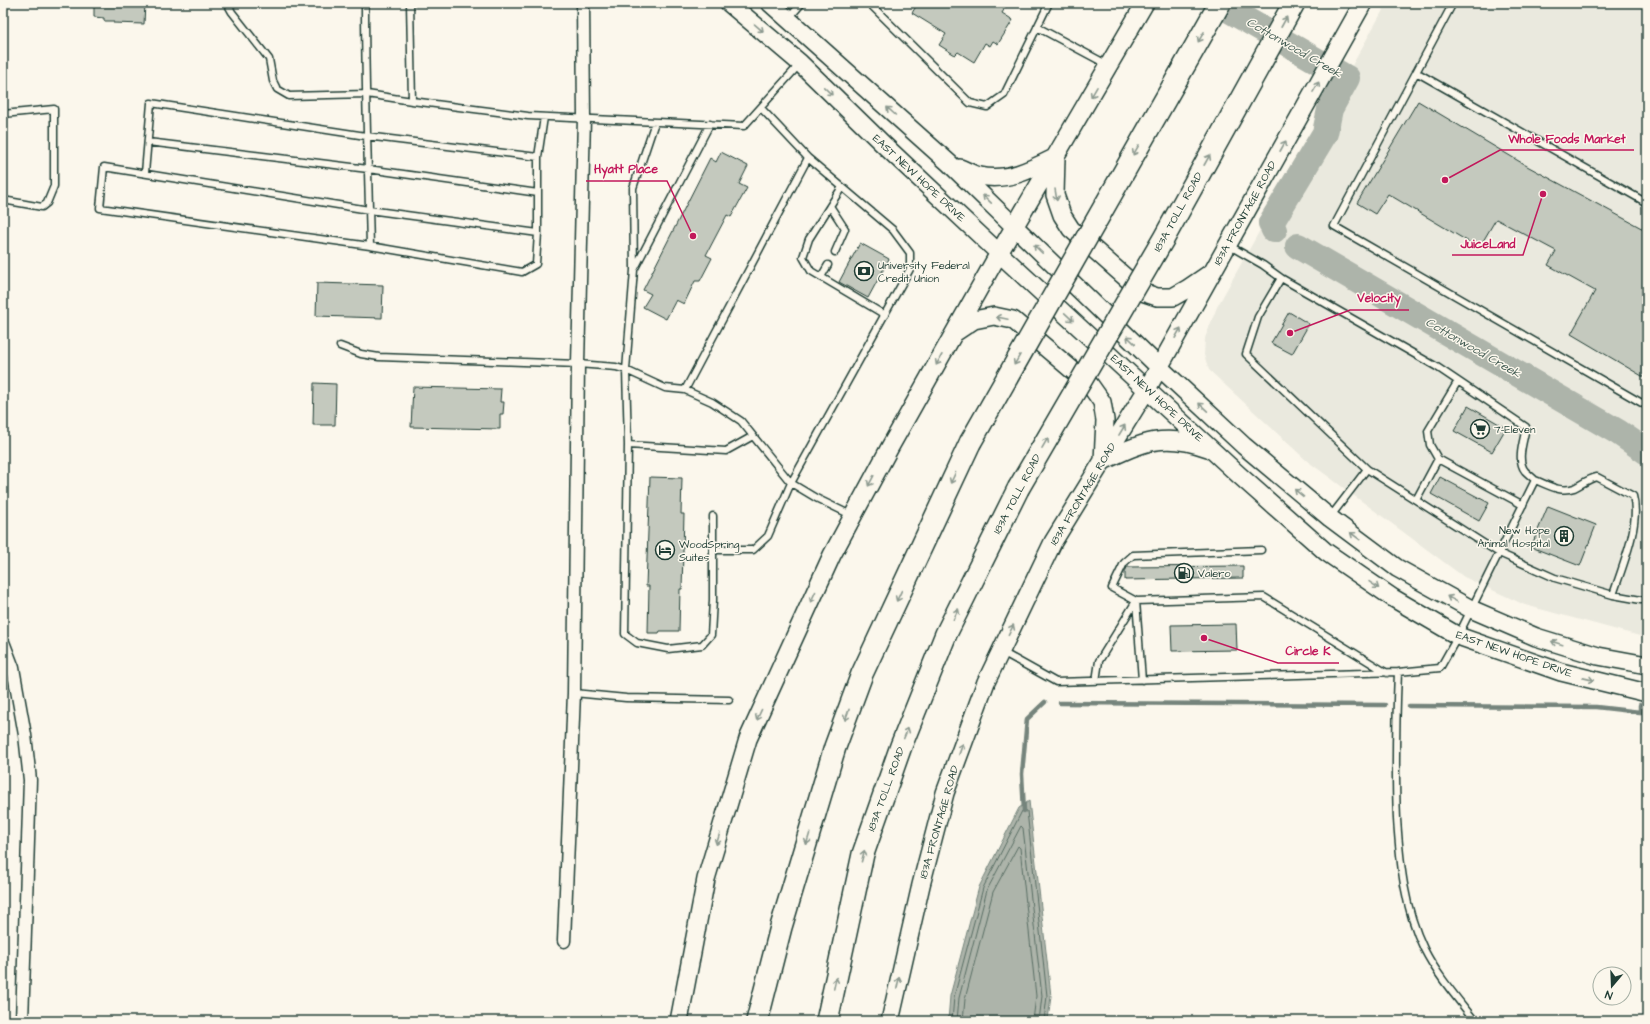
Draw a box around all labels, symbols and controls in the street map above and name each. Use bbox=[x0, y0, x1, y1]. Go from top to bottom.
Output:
water label: Cottonwood Creek bbox=[1243, 14, 1345, 83]
one-way arrow bbox=[1280, 16, 1288, 28]
one-way arrow bbox=[753, 24, 764, 33]
one-way arrow bbox=[1196, 31, 1204, 43]
one-way arrow bbox=[1313, 81, 1320, 93]
one-way arrow bbox=[823, 86, 833, 95]
one-way arrow bbox=[1089, 86, 1097, 98]
one-way arrow bbox=[886, 107, 897, 116]
callout: Whole Foods Market bbox=[1500, 126, 1634, 150]
street label: EAST NEW HOPE DRIVE bbox=[869, 131, 969, 225]
text: Whole Foods Market bbox=[1507, 131, 1626, 148]
one-way arrow bbox=[1279, 140, 1287, 152]
one-way arrow bbox=[1132, 144, 1140, 156]
one-way arrow bbox=[1204, 154, 1212, 166]
callout: Hyatt Place bbox=[586, 157, 667, 181]
street label: 183A FRONTAGE ROAD bbox=[1210, 158, 1280, 268]
text: Hyatt Place bbox=[594, 161, 659, 179]
street label: 183A TOLL ROAD bbox=[1150, 170, 1206, 254]
one-way arrow bbox=[1053, 189, 1061, 202]
one-way arrow bbox=[982, 194, 992, 204]
callout: JuiceLand bbox=[1452, 231, 1523, 255]
text: JuiceLand bbox=[1460, 236, 1516, 253]
one-way arrow bbox=[1033, 244, 1043, 253]
place label: University Federal Credit Union bbox=[878, 258, 970, 286]
bank icon: University Federal Credit Union bbox=[853, 260, 875, 282]
callout: Velocity bbox=[1350, 286, 1409, 310]
text: Velocity bbox=[1356, 290, 1401, 308]
one-way arrow bbox=[996, 313, 1009, 321]
one-way arrow bbox=[1064, 313, 1074, 322]
water label: Cottonwood Creek bbox=[1422, 314, 1524, 383]
one-way arrow bbox=[1175, 327, 1183, 339]
one-way arrow bbox=[1126, 335, 1136, 344]
street label: EAST NEW HOPE DRIVE bbox=[1107, 351, 1207, 445]
one-way arrow bbox=[934, 354, 942, 366]
one-way arrow bbox=[1012, 354, 1020, 366]
one-way arrow bbox=[1198, 403, 1208, 412]
supermarket icon: 7-Eleven bbox=[1469, 418, 1491, 440]
place label: 7-Eleven bbox=[1494, 422, 1536, 437]
one-way arrow bbox=[1118, 424, 1126, 436]
one-way arrow bbox=[1041, 437, 1049, 449]
street label: 183A FRONTAGE ROAD bbox=[1046, 440, 1120, 548]
street label: 183A TOLL ROAD bbox=[990, 451, 1044, 537]
one-way arrow bbox=[949, 472, 956, 484]
one-way arrow bbox=[867, 475, 875, 487]
one-way arrow bbox=[1294, 489, 1305, 498]
place label: New Hope Animal Hospital bbox=[1478, 523, 1550, 551]
building icon: New Hope Animal Hospital bbox=[1553, 525, 1575, 547]
one-way arrow bbox=[1349, 532, 1360, 541]
place label: WoodSpring Suites bbox=[679, 537, 740, 565]
hotel icon: WoodSpring Suites bbox=[654, 539, 676, 561]
fuel station icon: Valero bbox=[1173, 562, 1195, 584]
place label: Valero bbox=[1198, 566, 1231, 581]
one-way arrow bbox=[1368, 581, 1379, 589]
one-way arrow bbox=[895, 590, 902, 602]
one-way arrow bbox=[809, 591, 816, 603]
one-way arrow bbox=[1446, 594, 1458, 602]
one-way arrow bbox=[953, 608, 961, 620]
one-way arrow bbox=[1008, 624, 1015, 636]
street label: EAST NEW HOPE DRIVE bbox=[1454, 627, 1575, 681]
callout: Circle K bbox=[1278, 639, 1339, 663]
one-way arrow bbox=[1550, 639, 1563, 646]
text: Circle K bbox=[1286, 643, 1331, 660]
one-way arrow bbox=[1581, 675, 1594, 683]
one-way arrow bbox=[755, 709, 762, 721]
one-way arrow bbox=[843, 709, 851, 721]
one-way arrow bbox=[903, 728, 911, 740]
one-way arrow bbox=[958, 744, 966, 756]
street label: 183A TOLL ROAD bbox=[864, 745, 908, 833]
street label: 183A FRONTAGE ROAD bbox=[916, 764, 962, 880]
one-way arrow bbox=[714, 832, 721, 845]
one-way arrow bbox=[804, 832, 811, 845]
one-way arrow bbox=[860, 850, 867, 863]
north arrow bbox=[1592, 966, 1632, 1006]
one-way arrow bbox=[831, 977, 839, 990]
one-way arrow bbox=[895, 977, 903, 990]
text: N bbox=[1603, 987, 1615, 1003]

